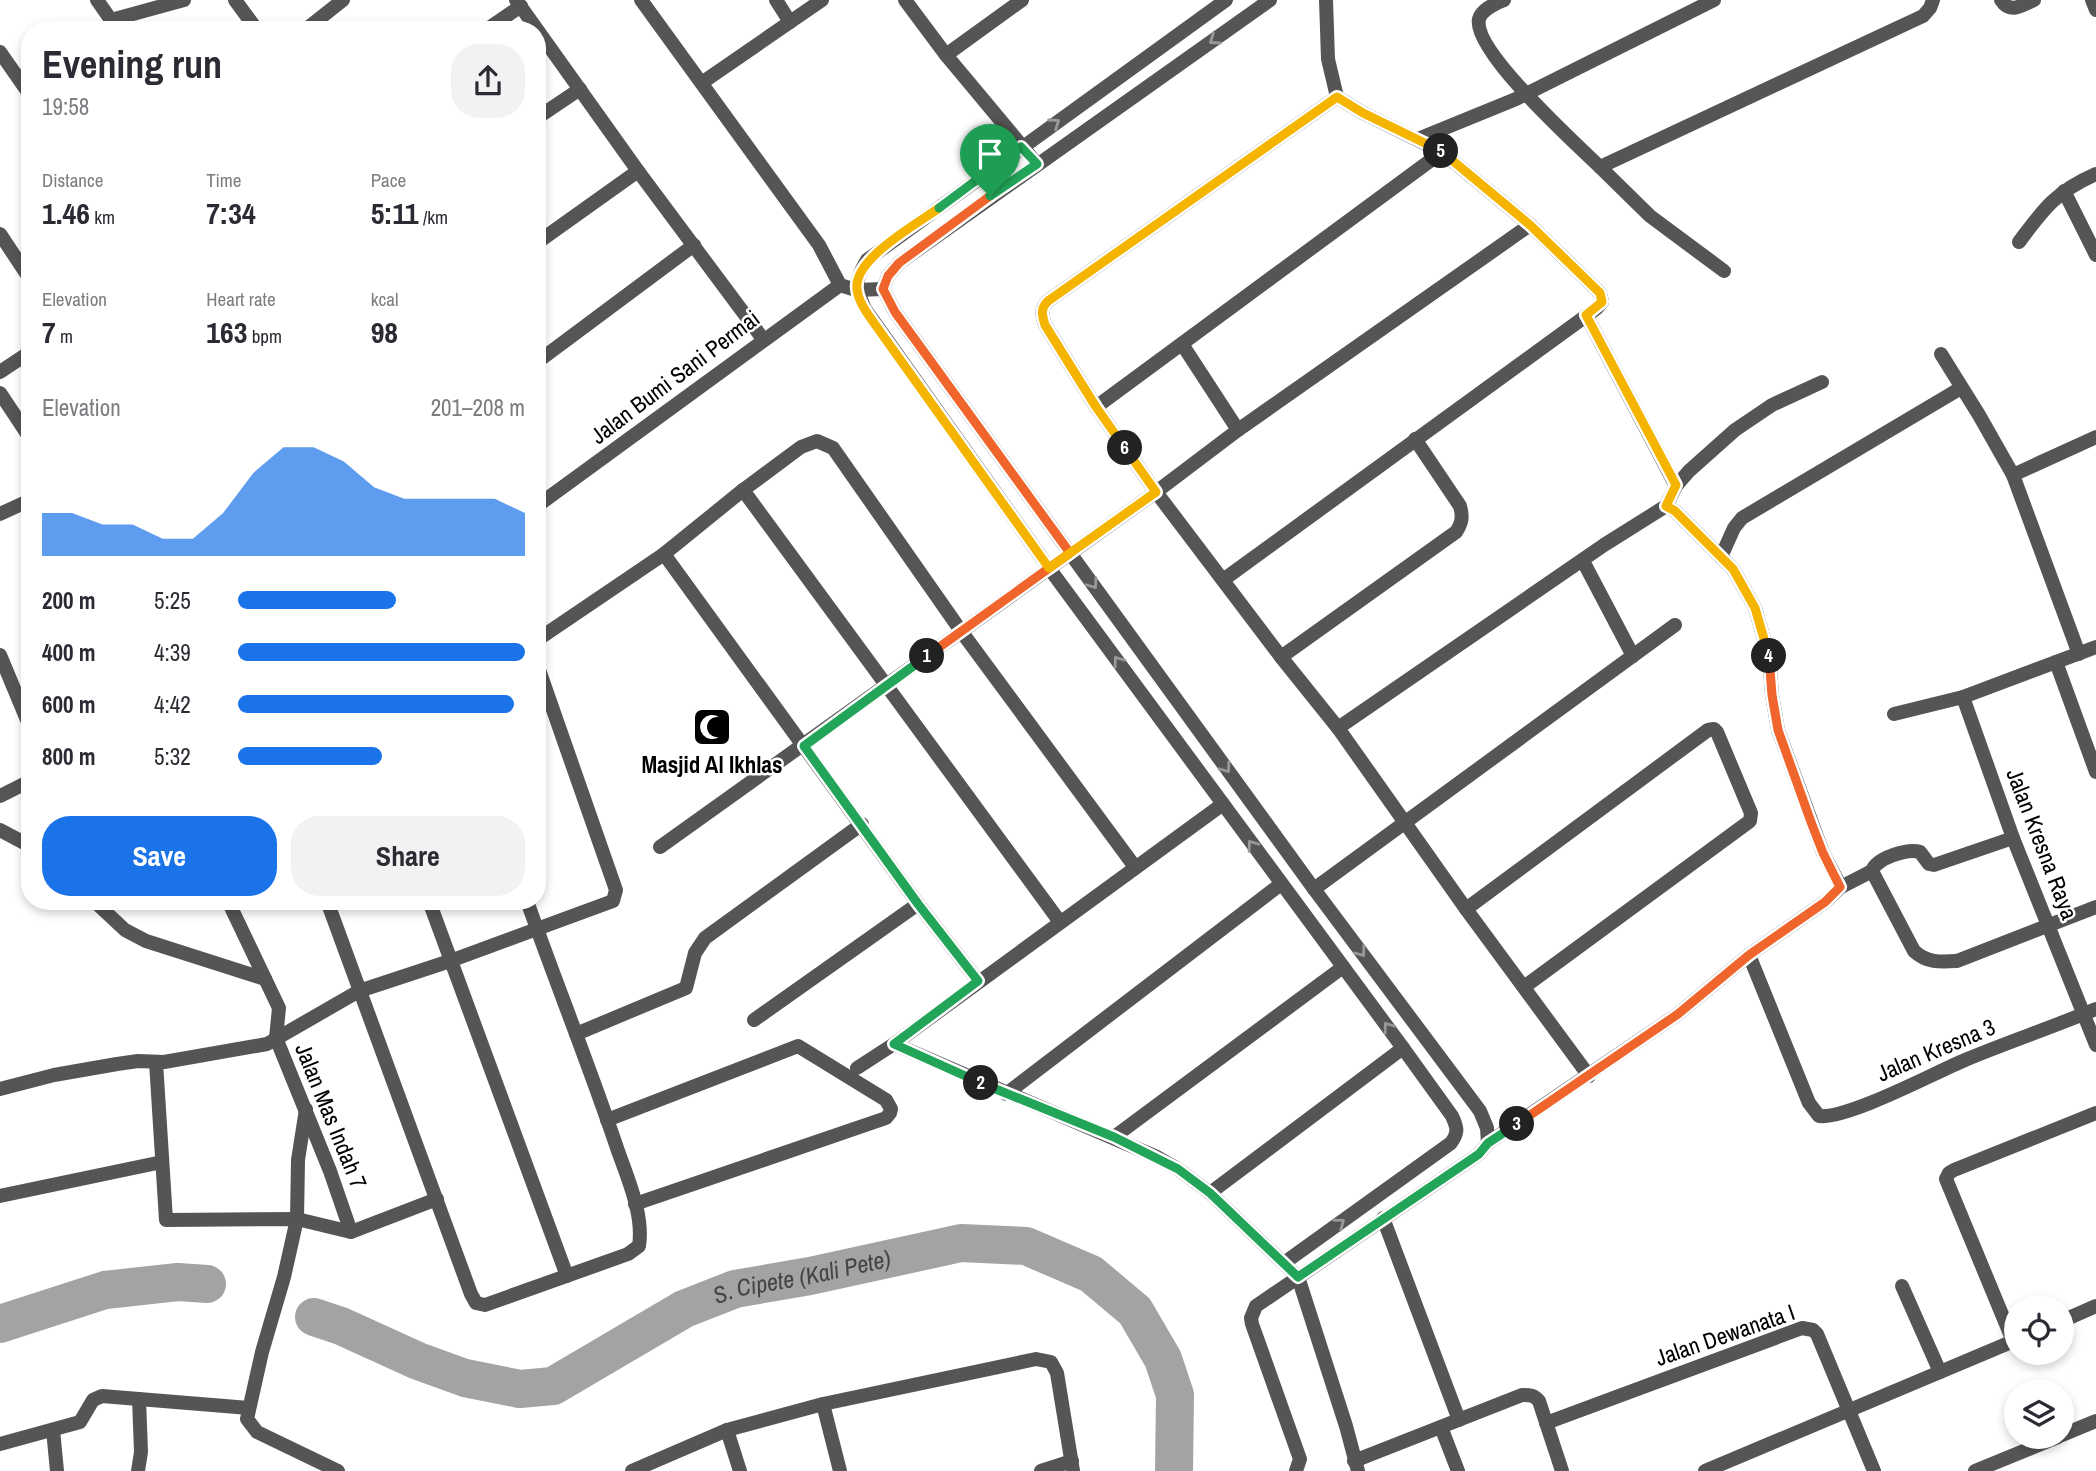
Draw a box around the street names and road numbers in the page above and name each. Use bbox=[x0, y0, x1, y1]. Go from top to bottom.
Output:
street label: Jalan Bumi Sani Permai bbox=[584, 303, 766, 450]
street label: Jalan Kresna Raya bbox=[1999, 764, 2086, 924]
street label: Jalan Kresna 3 bbox=[1872, 1011, 2000, 1088]
street label: Jalan Mas Indah 7 bbox=[288, 1039, 375, 1193]
street label: Jalan Dewanata I bbox=[1651, 1296, 1799, 1373]

